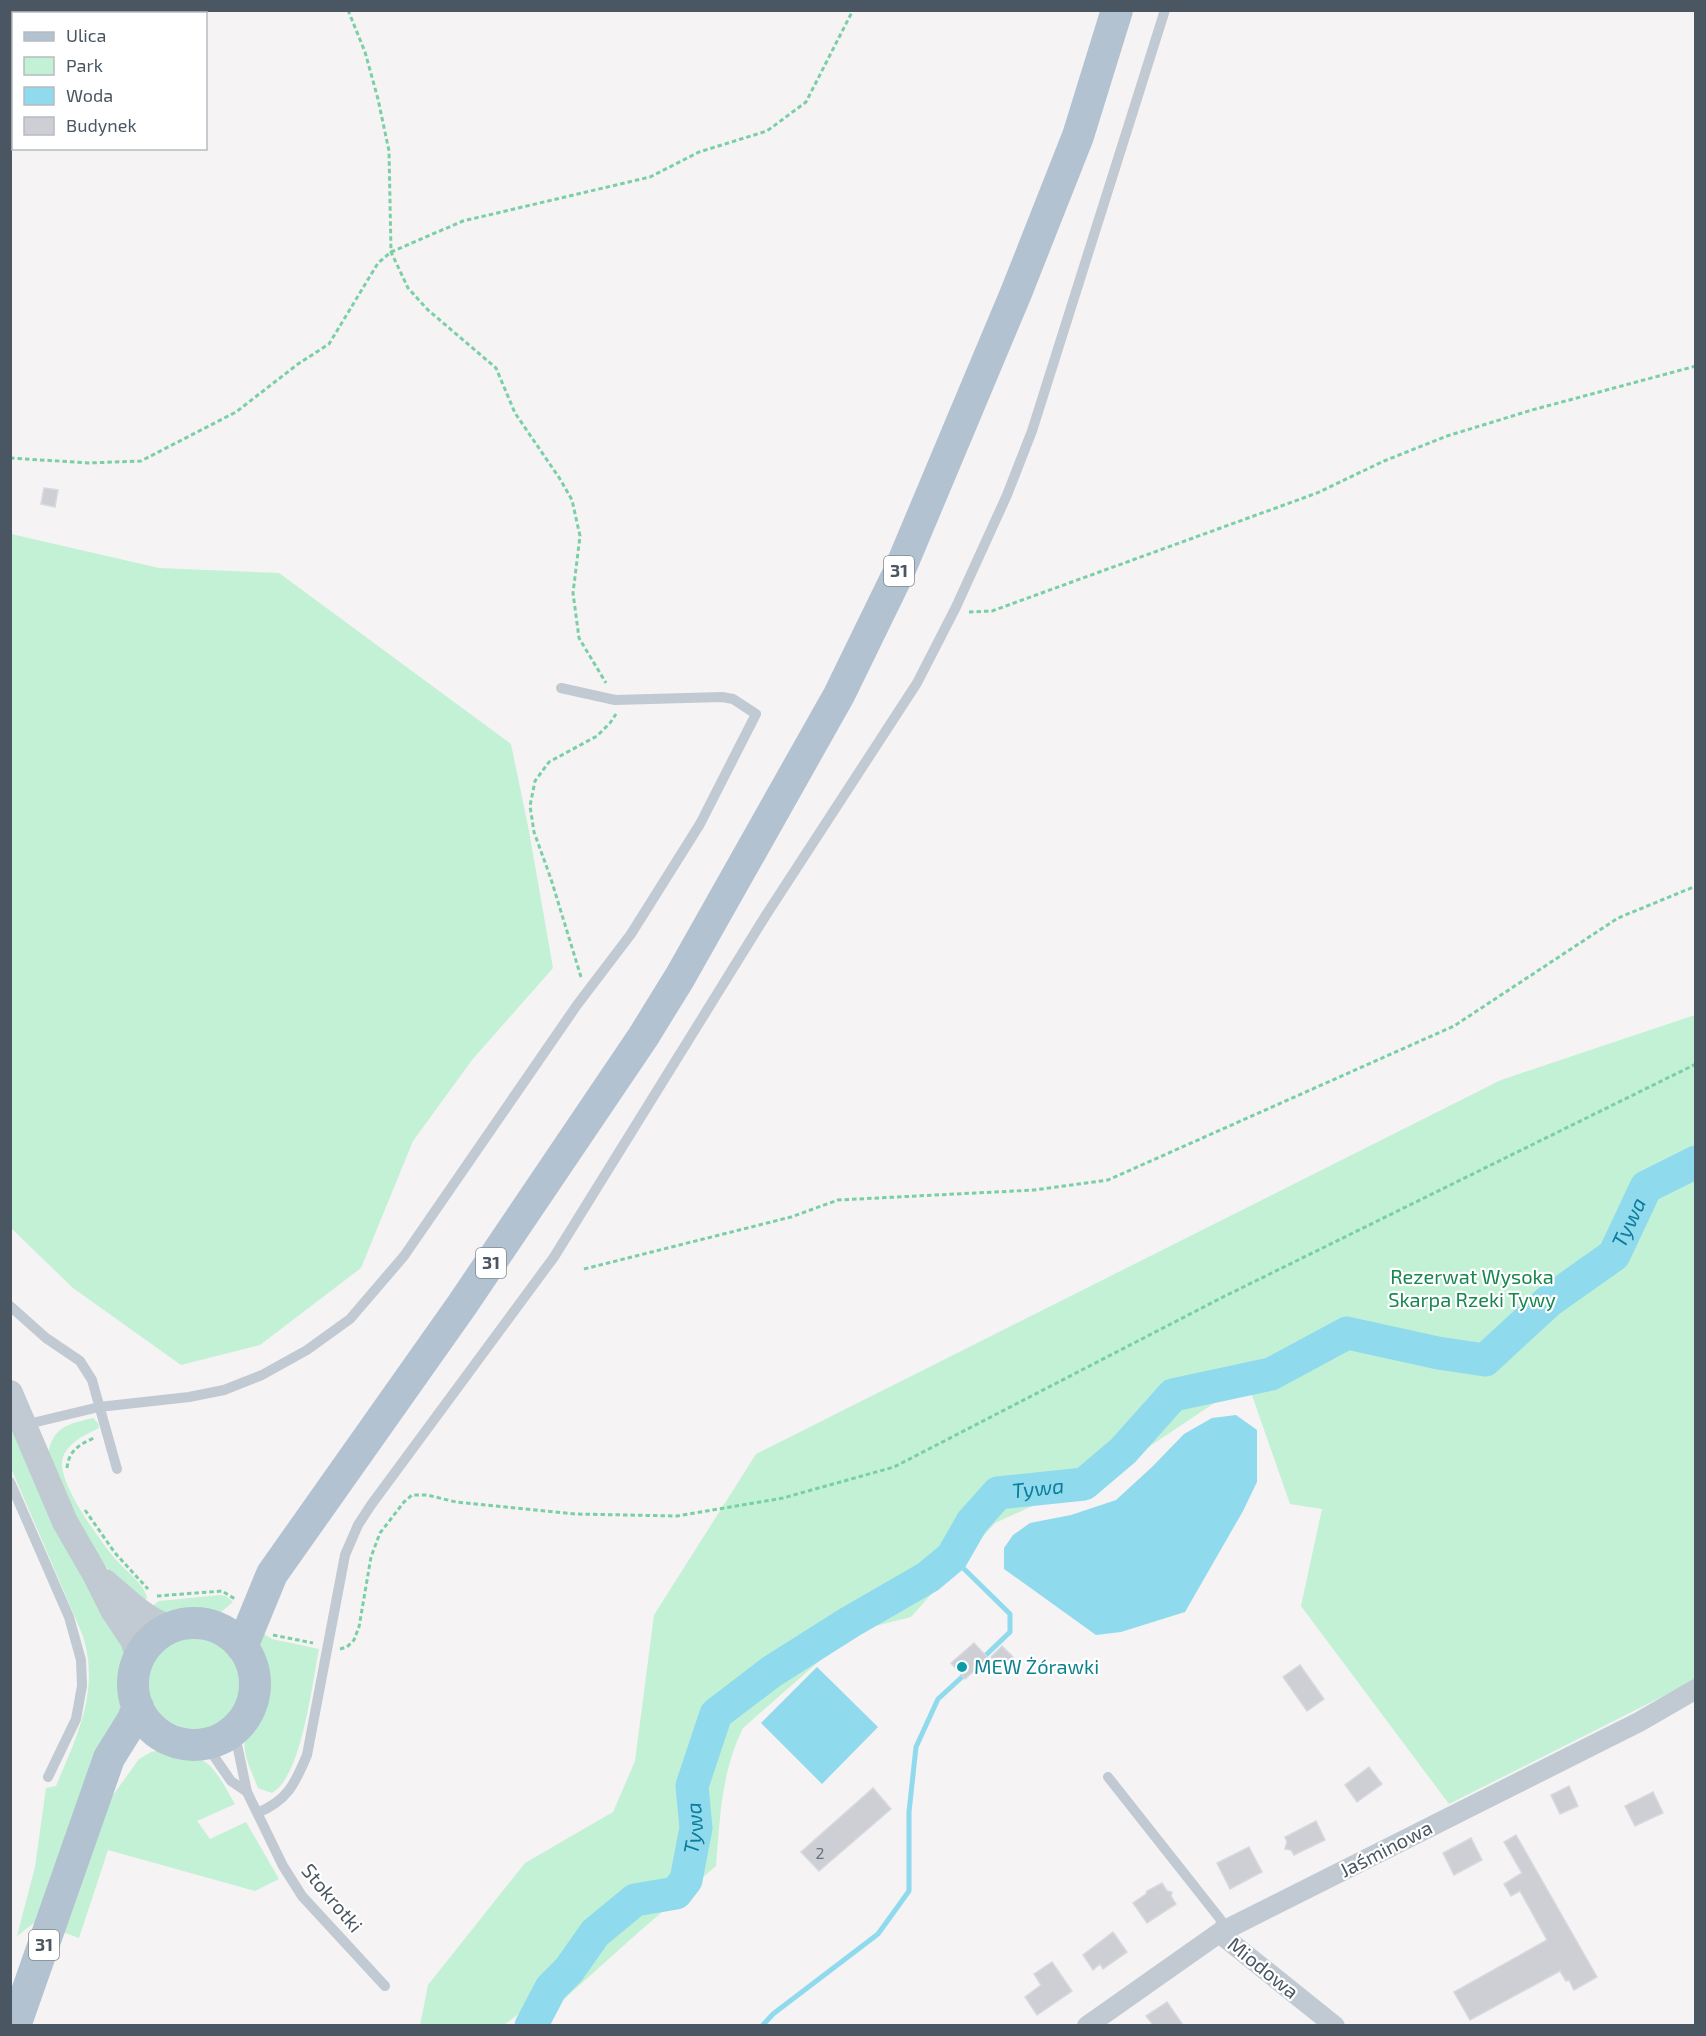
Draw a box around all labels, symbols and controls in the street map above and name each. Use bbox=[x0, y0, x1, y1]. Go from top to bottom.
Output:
legend bbox=[12, 12, 207, 150]
text: Ulica bbox=[66, 24, 106, 46]
text: Park bbox=[66, 54, 103, 76]
text: Woda bbox=[66, 84, 113, 106]
text: Budynek bbox=[66, 114, 137, 136]
road number: 31 bbox=[884, 556, 914, 586]
water label: Tywa bbox=[1605, 1193, 1650, 1251]
road number: 31 bbox=[476, 1248, 506, 1278]
park label: Rezerwat Wysoka Skarpa Rzeki Tywy bbox=[1388, 1264, 1556, 1311]
water label: Tywa bbox=[1011, 1472, 1065, 1502]
place label: MEW Żórawki bbox=[974, 1654, 1099, 1678]
marker: MEW Żórawki bbox=[955, 1660, 969, 1674]
water label: Tywa bbox=[677, 1801, 707, 1856]
street label: Jaśminowa bbox=[1335, 1815, 1436, 1882]
house number: 2 bbox=[816, 1843, 825, 1862]
street label: Stokrotki bbox=[297, 1858, 368, 1937]
road number: 31 bbox=[29, 1930, 59, 1960]
street label: Miodowa bbox=[1223, 1931, 1304, 2003]

